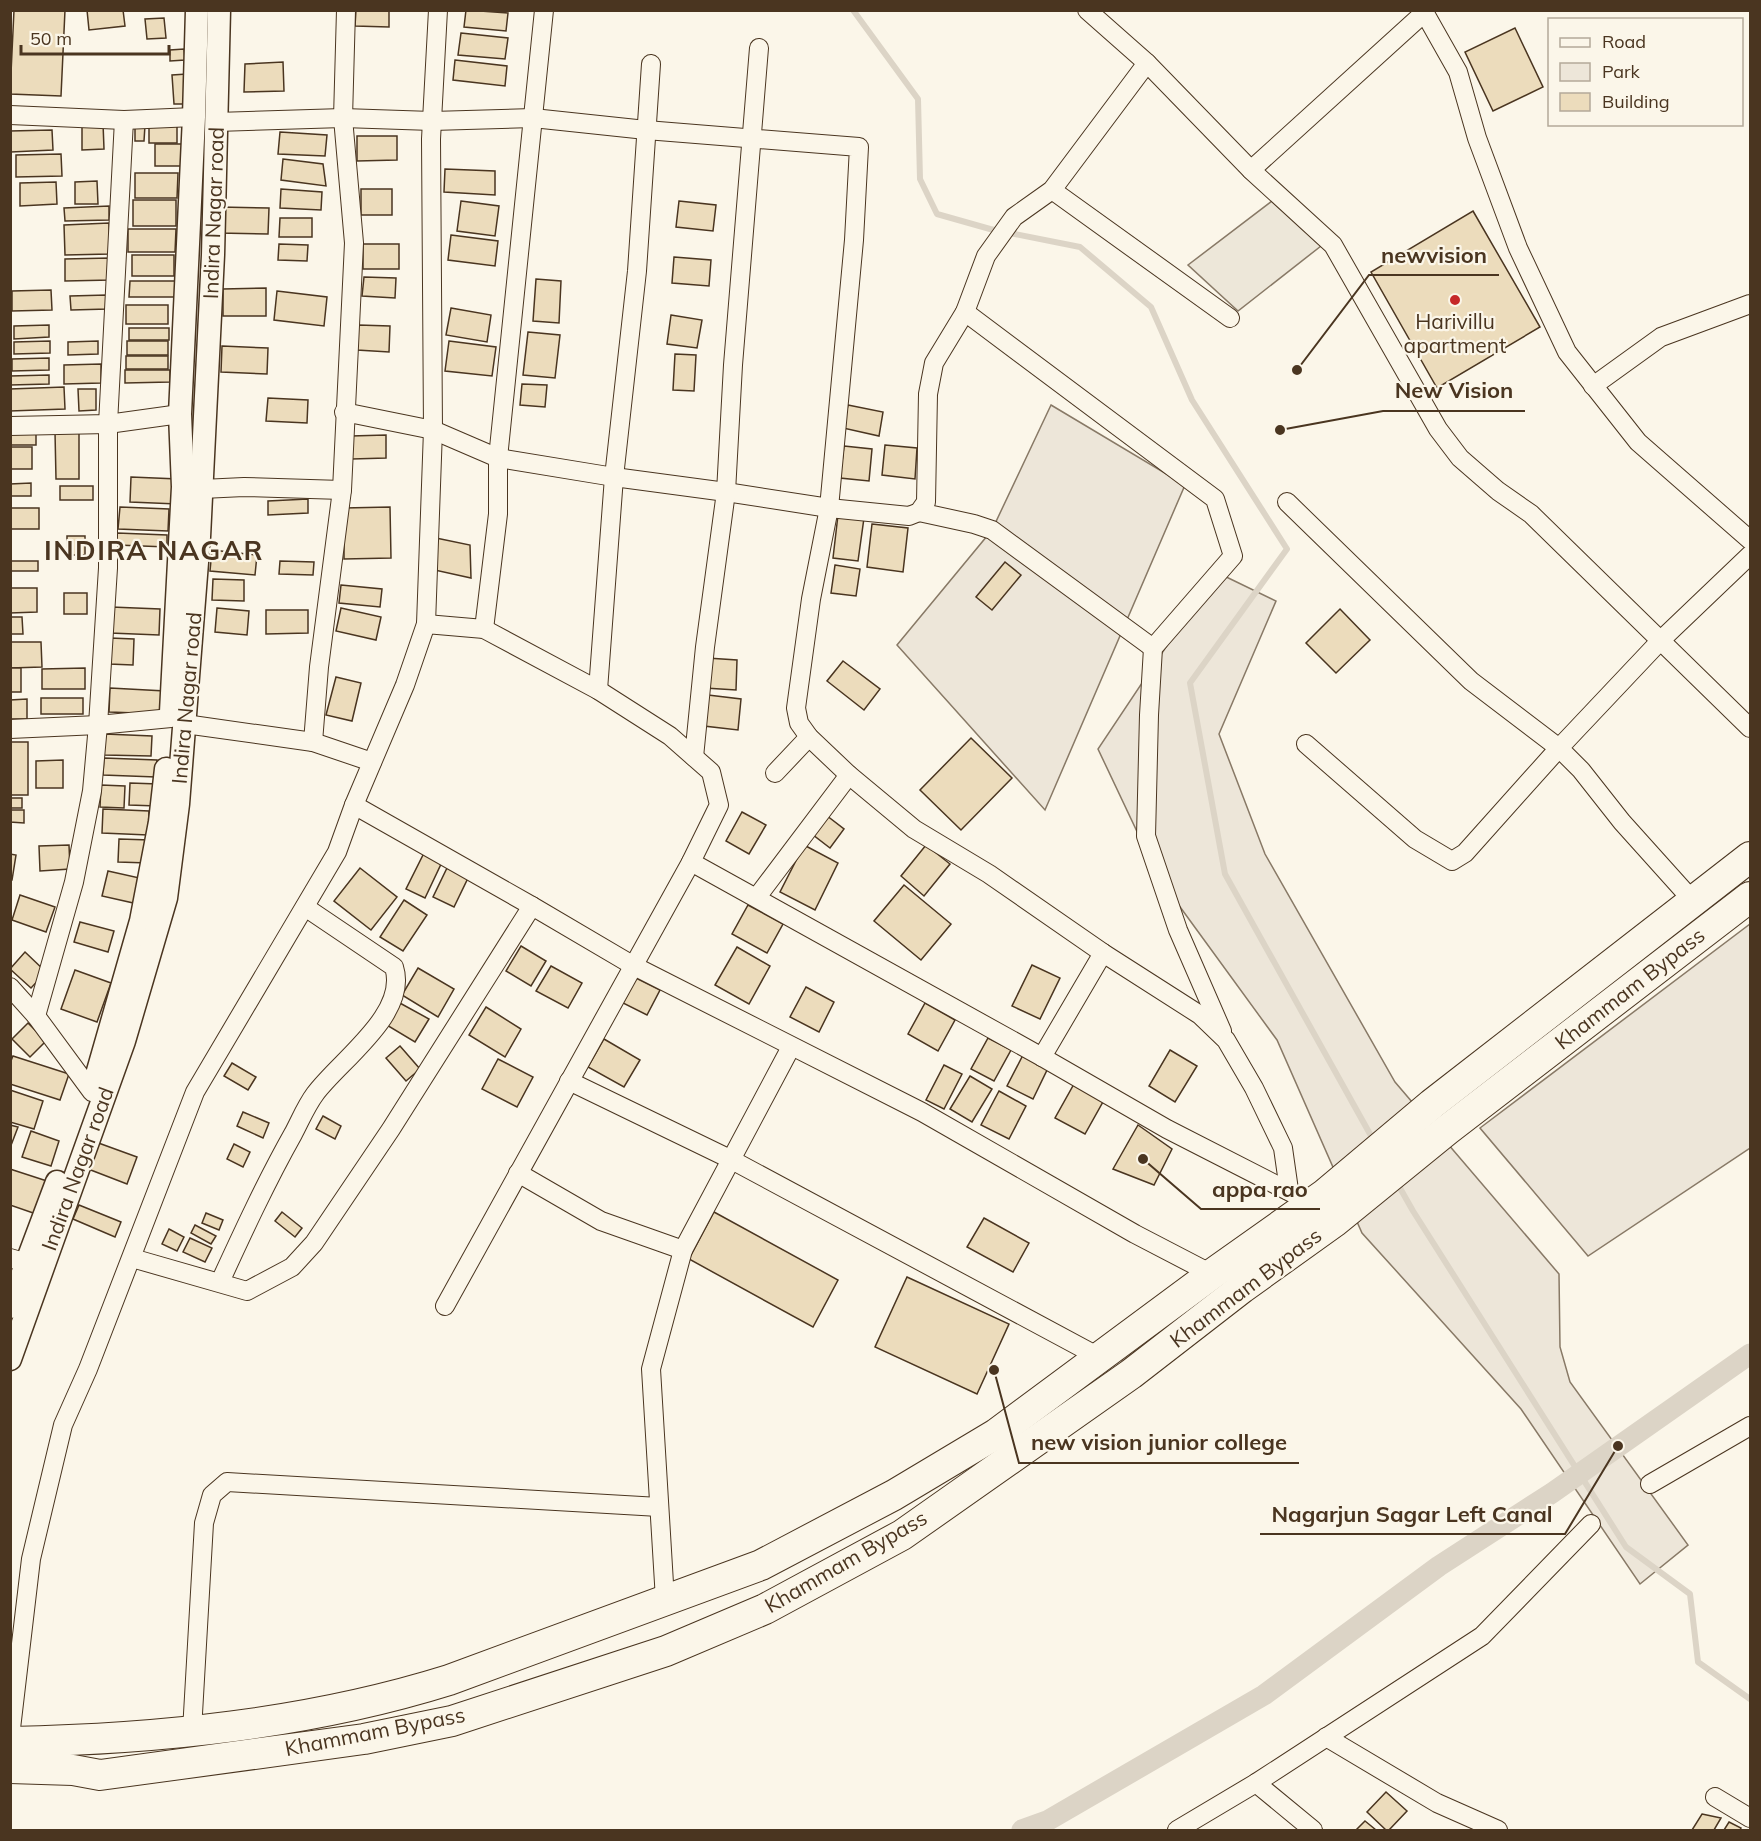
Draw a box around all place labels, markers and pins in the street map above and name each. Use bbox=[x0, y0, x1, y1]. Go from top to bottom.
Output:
callout: newvision bbox=[1369, 235, 1499, 275]
marker: Harivillu apartment bbox=[1448, 293, 1462, 307]
place label: Harivillu apartment bbox=[1404, 308, 1506, 358]
callout: New Vision bbox=[1383, 371, 1525, 411]
callout: appa rao bbox=[1201, 1169, 1320, 1209]
callout: new vision junior college bbox=[1019, 1423, 1299, 1463]
callout: Nagarjun Sagar Left Canal bbox=[1260, 1494, 1565, 1534]

